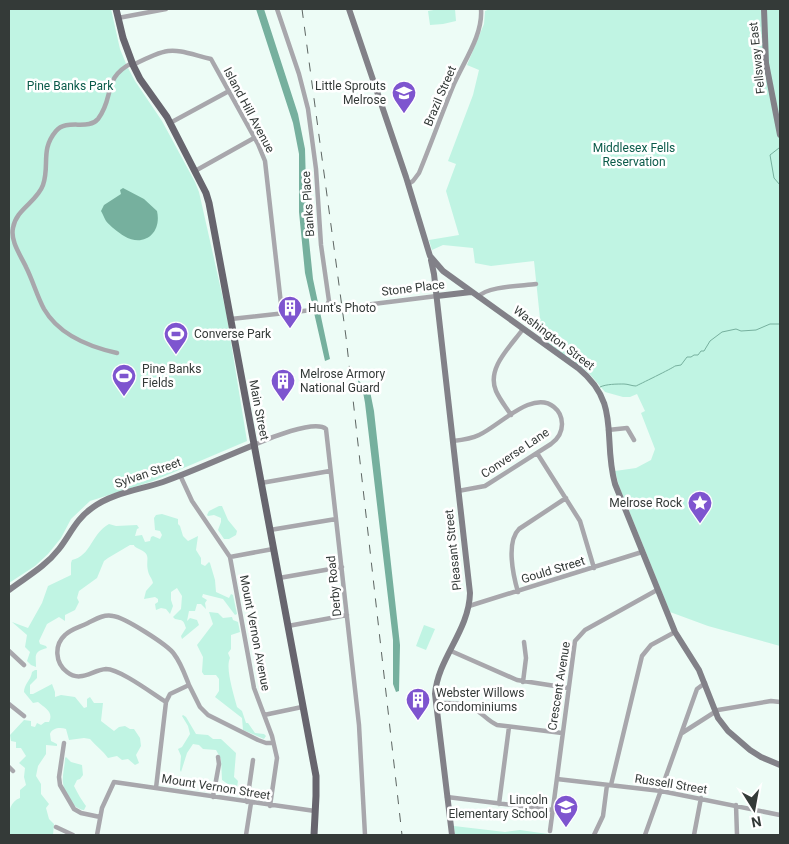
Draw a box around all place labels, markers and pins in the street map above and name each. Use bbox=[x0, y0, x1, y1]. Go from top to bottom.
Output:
place label: Little Sprouts Melrose bbox=[315, 79, 386, 107]
school or university icon: Little Sprouts Melrose bbox=[391, 80, 417, 114]
building icon: Hunt's Photo bbox=[277, 295, 303, 329]
place label: Hunt's Photo bbox=[308, 301, 376, 315]
sports icon: Converse Park bbox=[163, 321, 189, 355]
place label: Converse Park bbox=[194, 327, 272, 341]
place label: Pine Banks Fields bbox=[142, 362, 201, 390]
sports icon: Pine Banks Fields bbox=[111, 363, 137, 397]
place label: Melrose Armory National Guard bbox=[300, 367, 386, 395]
building icon: Melrose Armory National Guard bbox=[270, 368, 296, 402]
place icon: Melrose Rock bbox=[687, 490, 713, 524]
place label: Melrose Rock bbox=[609, 496, 683, 510]
place label: Webster Willows Condominiums bbox=[436, 686, 525, 714]
building icon: Webster Willows Condominiums bbox=[405, 687, 431, 721]
place label: Lincoln Elementary School bbox=[448, 793, 548, 821]
school or university icon: Lincoln Elementary School bbox=[553, 794, 579, 828]

